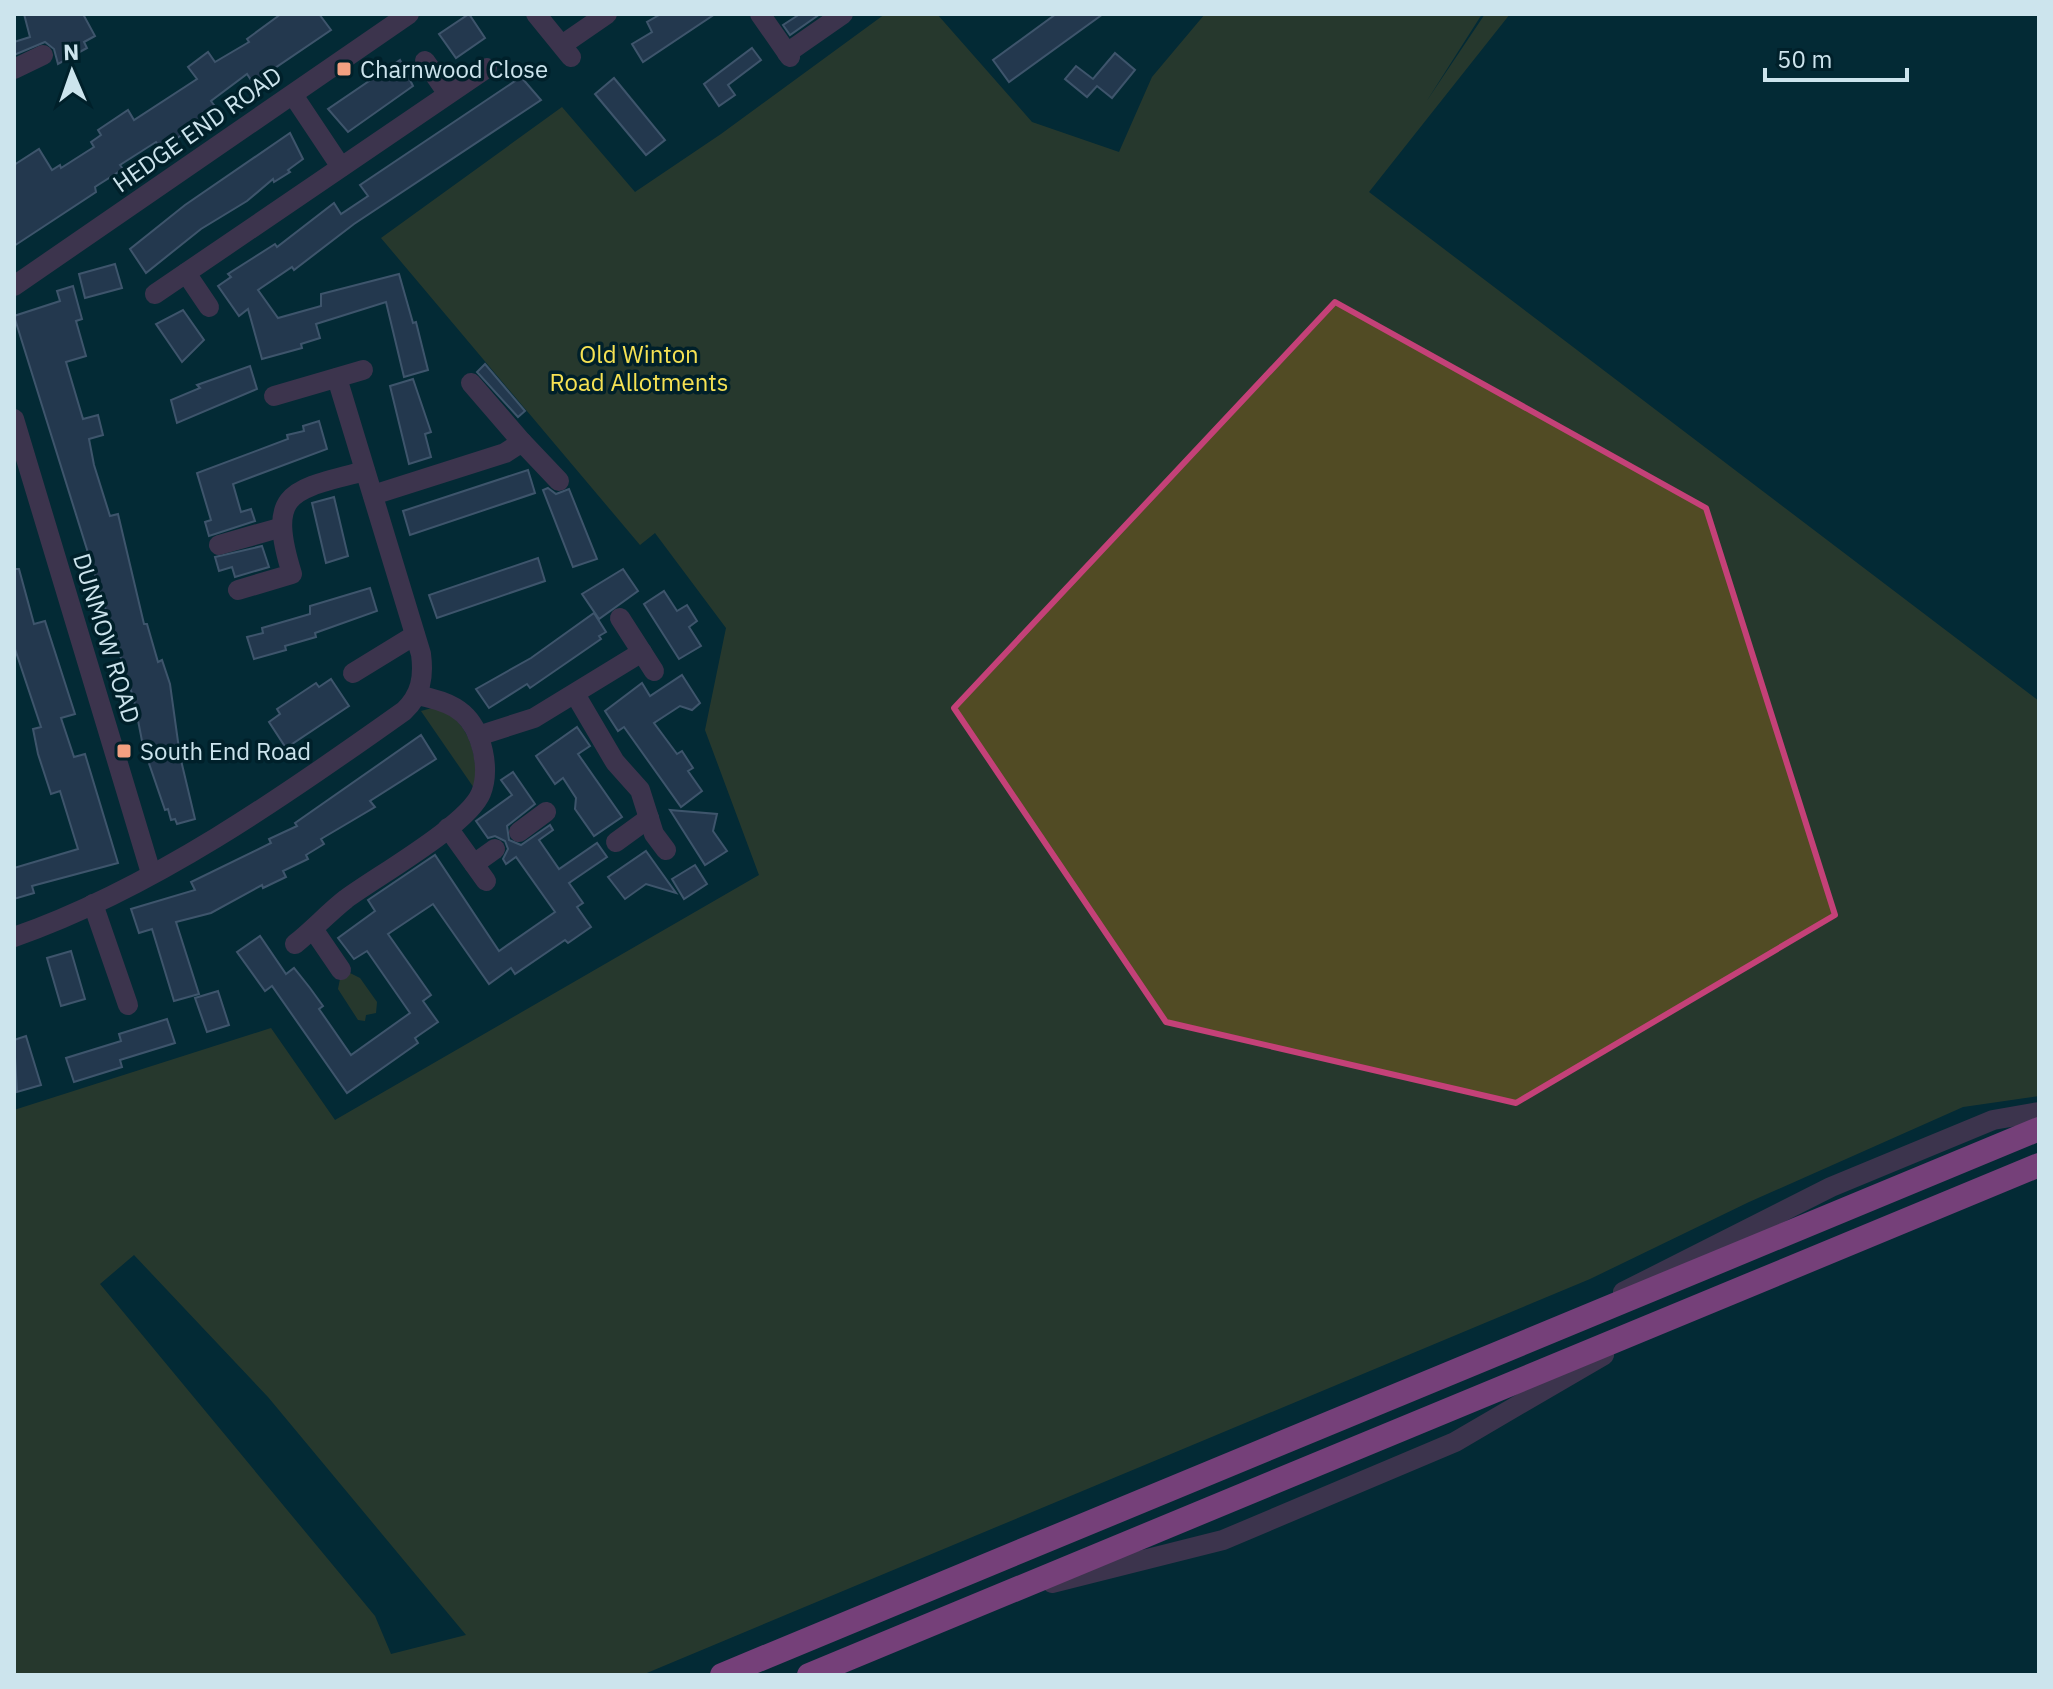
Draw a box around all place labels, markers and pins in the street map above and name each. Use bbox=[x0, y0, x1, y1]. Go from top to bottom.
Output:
place label: Charnwood Close bbox=[360, 53, 548, 85]
marker: Charnwood Close bbox=[335, 60, 353, 78]
place label: South End Road bbox=[140, 735, 311, 767]
marker: South End Road bbox=[115, 742, 133, 760]

